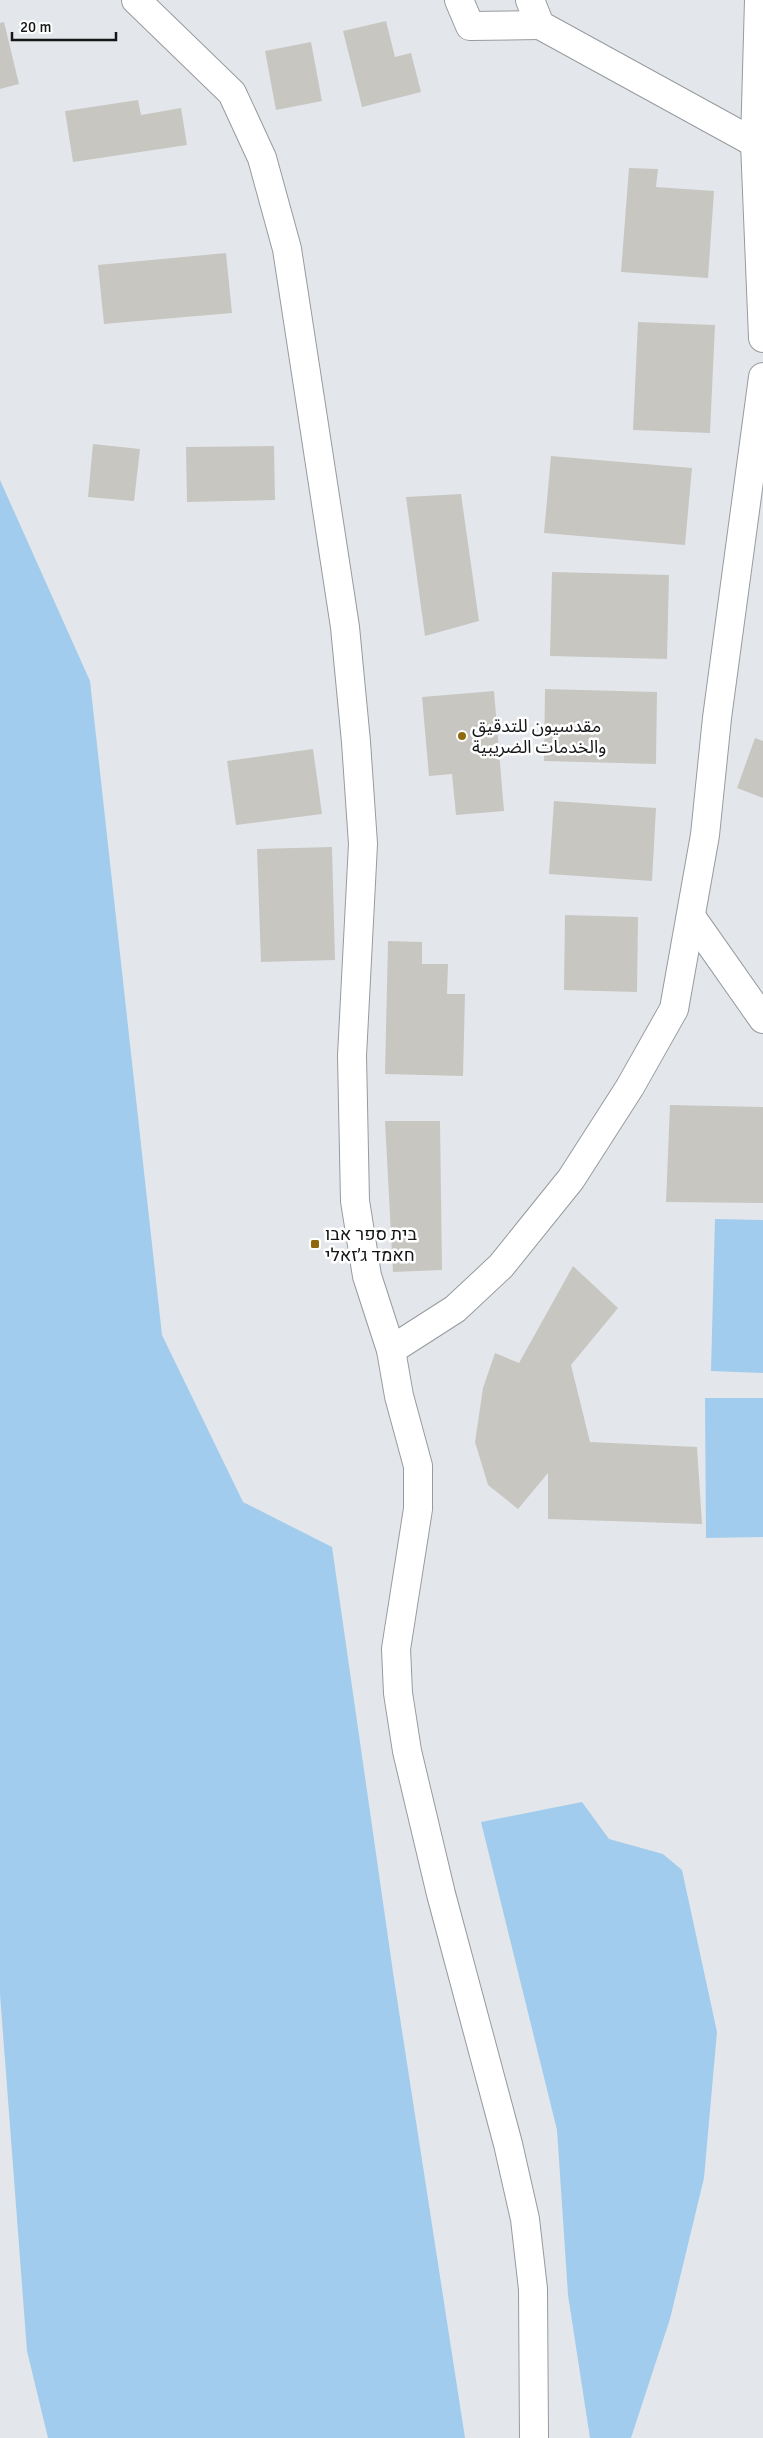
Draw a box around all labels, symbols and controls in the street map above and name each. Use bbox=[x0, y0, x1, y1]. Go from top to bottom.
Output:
scale bar bbox=[12, 10, 116, 42]
text: 20 m bbox=[20, 18, 51, 36]
place label: مقدسيون للتدقيق والخدمات الضريبية bbox=[472, 715, 606, 758]
marker: مقدسيون للتدقيق والخدمات الضريبية bbox=[456, 730, 468, 742]
place label: בית ספר אבו חאמד ג׳זאלי bbox=[325, 1223, 418, 1266]
marker: בית ספר אבו חאמד ג׳זאלי bbox=[309, 1238, 321, 1250]

